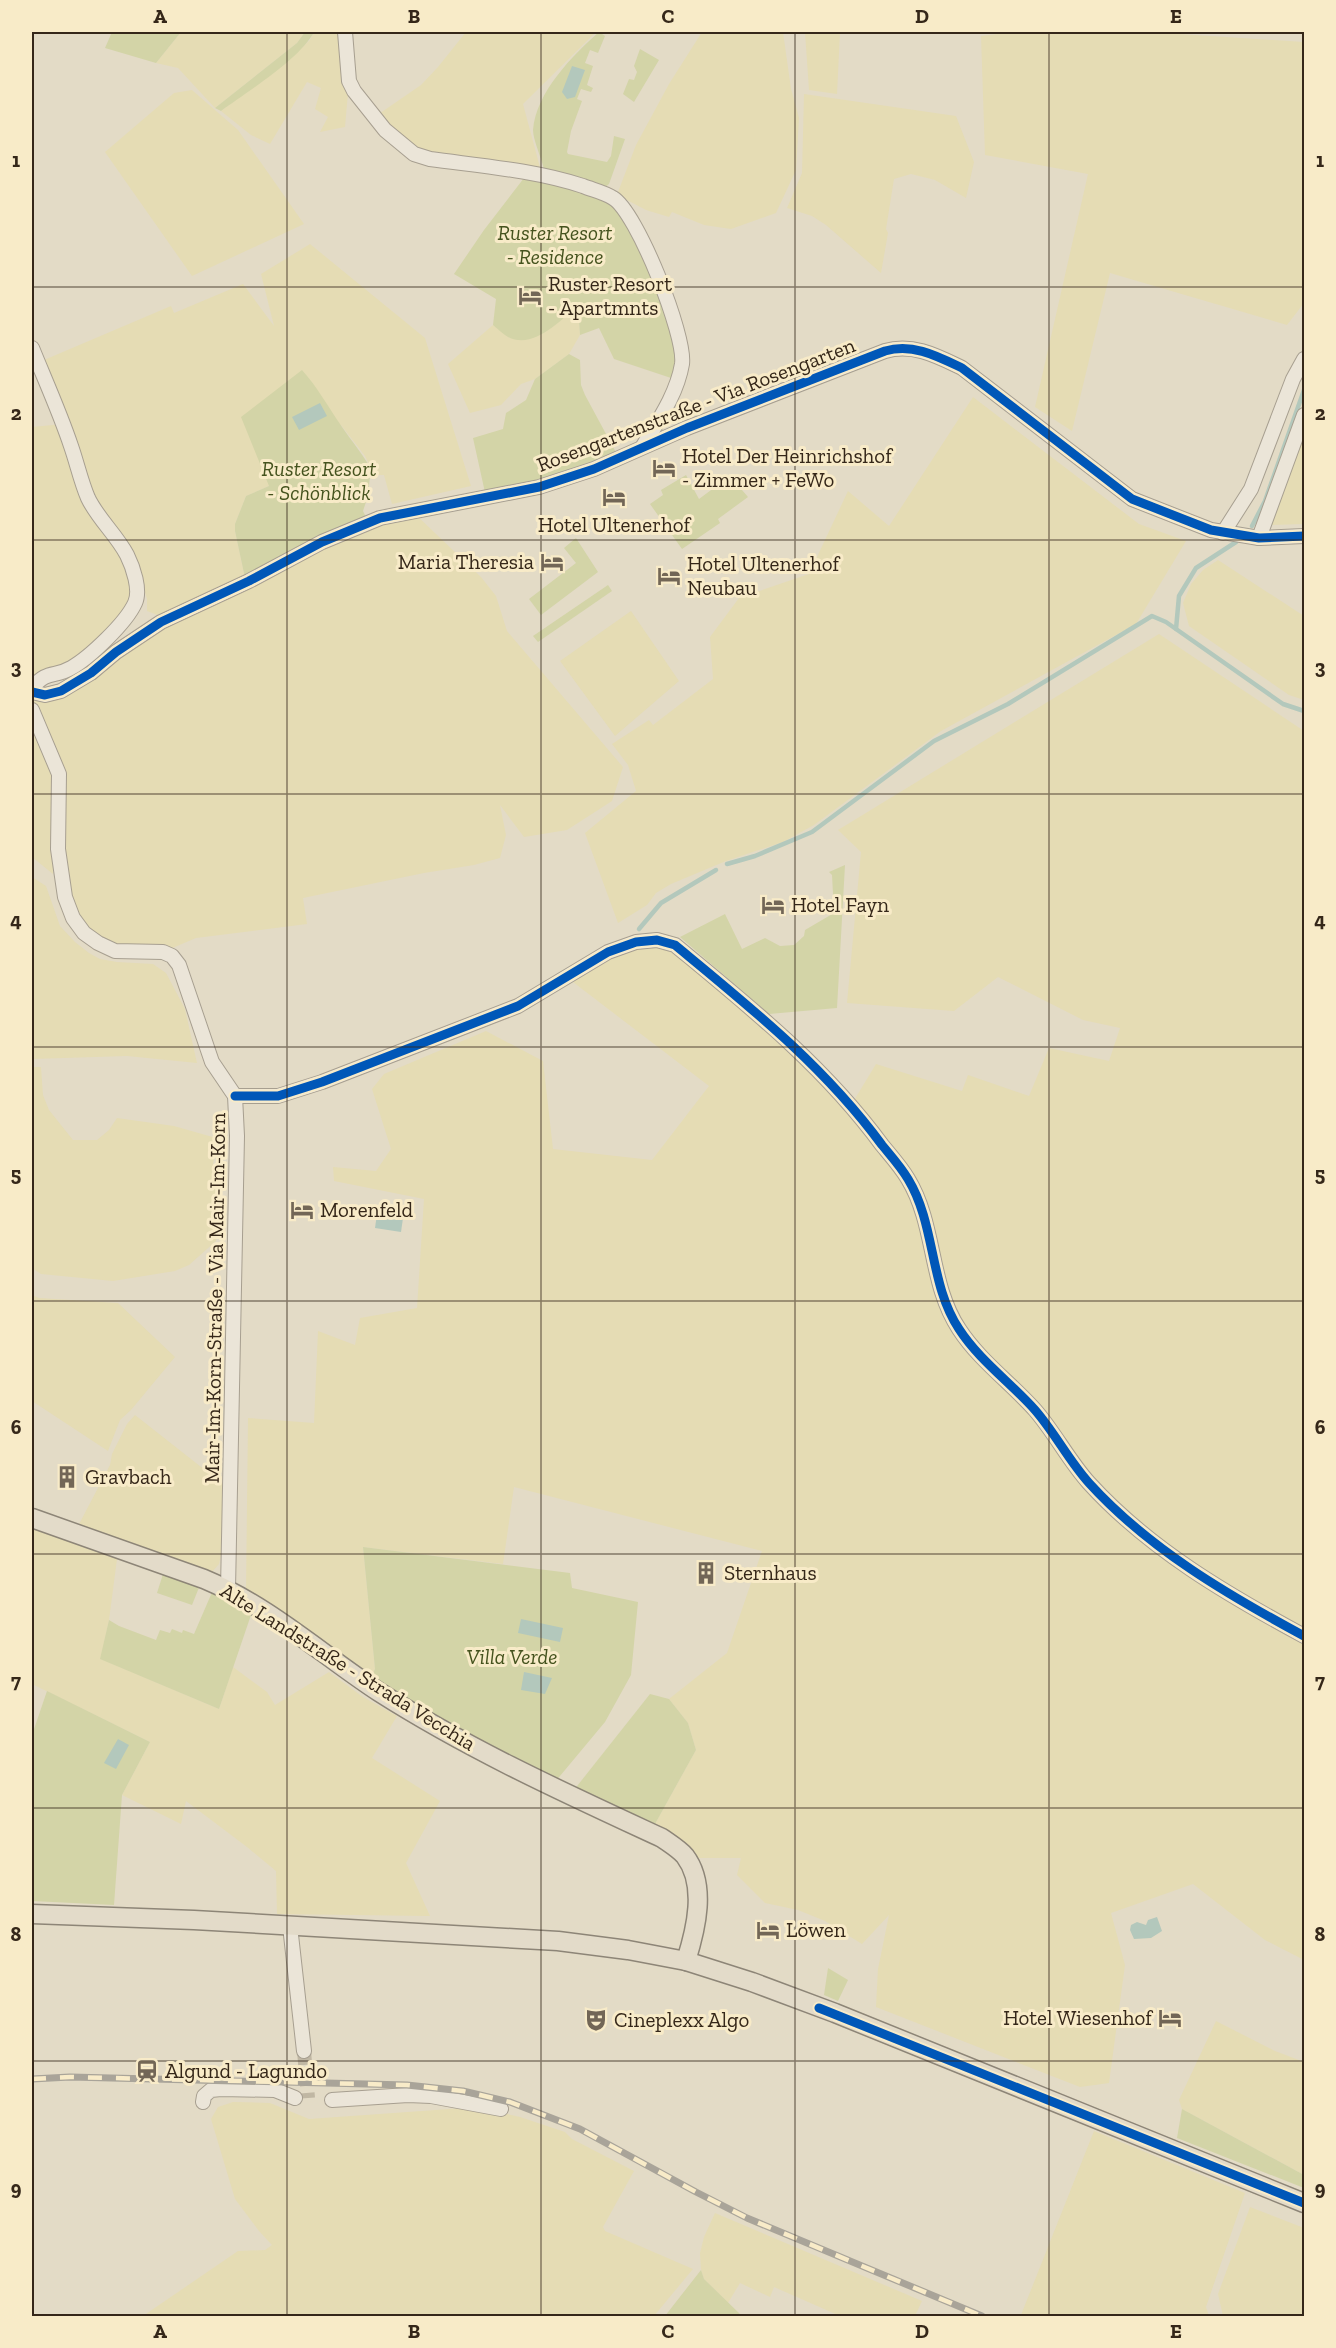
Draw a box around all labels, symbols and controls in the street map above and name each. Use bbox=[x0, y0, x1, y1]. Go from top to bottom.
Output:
text: A bbox=[153, 4, 167, 28]
text: B bbox=[408, 4, 420, 28]
text: C bbox=[662, 4, 675, 28]
text: D bbox=[915, 4, 929, 28]
text: E bbox=[1170, 4, 1182, 28]
text: 1 bbox=[12, 148, 20, 172]
text: 1 bbox=[1316, 148, 1324, 172]
park label: Ruster Resort - Residence bbox=[497, 220, 613, 269]
place label: Ruster Resort - Apartmnts bbox=[548, 271, 672, 320]
hotel icon: Ruster Resort - Apartmnts bbox=[517, 283, 543, 309]
street label: Rosengartenstraße - Via Rosengarten bbox=[533, 332, 859, 477]
text: 2 bbox=[11, 401, 22, 425]
text: 2 bbox=[1315, 401, 1326, 425]
place label: Hotel Der Heinrichshof - Zimmer + FeWo bbox=[682, 443, 893, 492]
hotel icon: Hotel Der Heinrichshof - Zimmer + FeWo bbox=[651, 455, 677, 481]
park label: Ruster Resort - Schönblick bbox=[261, 456, 377, 505]
hotel icon: Hotel Ultenerhof bbox=[601, 484, 627, 510]
place label: Hotel Ultenerhof bbox=[538, 512, 691, 537]
place label: Maria Theresia bbox=[398, 549, 534, 574]
hotel icon: Maria Theresia bbox=[539, 549, 565, 575]
place label: Hotel Ultenerhof Neubau bbox=[687, 551, 841, 600]
hotel icon: Hotel Ultenerhof Neubau bbox=[656, 563, 682, 589]
text: 3 bbox=[11, 655, 22, 679]
text: 3 bbox=[1315, 655, 1326, 679]
hotel icon: Hotel Fayn bbox=[760, 892, 786, 918]
place label: Hotel Fayn bbox=[791, 892, 889, 917]
text: 4 bbox=[10, 908, 22, 932]
text: 4 bbox=[1314, 908, 1326, 932]
street label: Mair-Im-Korn-Straße - Via Mair-Im-Korn bbox=[199, 1112, 230, 1484]
text: 5 bbox=[11, 1162, 21, 1186]
text: 5 bbox=[1315, 1162, 1325, 1186]
hotel icon: Morenfeld bbox=[289, 1197, 315, 1223]
place label: Morenfeld bbox=[320, 1197, 414, 1222]
text: 6 bbox=[11, 1415, 22, 1439]
text: 6 bbox=[1315, 1415, 1326, 1439]
building icon: Gravbach bbox=[54, 1464, 80, 1490]
place label: Gravbach bbox=[85, 1464, 172, 1489]
building icon: Sternhaus bbox=[693, 1560, 719, 1586]
place label: Sternhaus bbox=[724, 1560, 817, 1585]
street label: Alte Landstraße - Strada Vecchia bbox=[216, 1578, 480, 1756]
park label: Villa Verde bbox=[467, 1644, 557, 1669]
text: 7 bbox=[11, 1669, 21, 1693]
text: 7 bbox=[1315, 1669, 1325, 1693]
hotel icon: Löwen bbox=[755, 1917, 781, 1943]
place label: Löwen bbox=[786, 1917, 846, 1942]
text: 8 bbox=[11, 1922, 22, 1946]
text: 8 bbox=[1315, 1922, 1326, 1946]
place label: Hotel Wiesenhof bbox=[1003, 2005, 1153, 2030]
hotel icon: Hotel Wiesenhof bbox=[1157, 2005, 1183, 2031]
theatre icon: Cineplexx Algo bbox=[583, 2007, 609, 2033]
place label: Cineplexx Algo bbox=[614, 2007, 749, 2032]
station icon: Algund - Lagundo bbox=[134, 2058, 160, 2084]
place label: Algund - Lagundo bbox=[165, 2058, 327, 2083]
text: 9 bbox=[11, 2176, 22, 2200]
text: 9 bbox=[1315, 2176, 1326, 2200]
text: A bbox=[153, 2319, 167, 2343]
text: B bbox=[408, 2319, 420, 2343]
text: C bbox=[662, 2319, 675, 2343]
text: D bbox=[915, 2319, 929, 2343]
text: E bbox=[1170, 2319, 1182, 2343]

